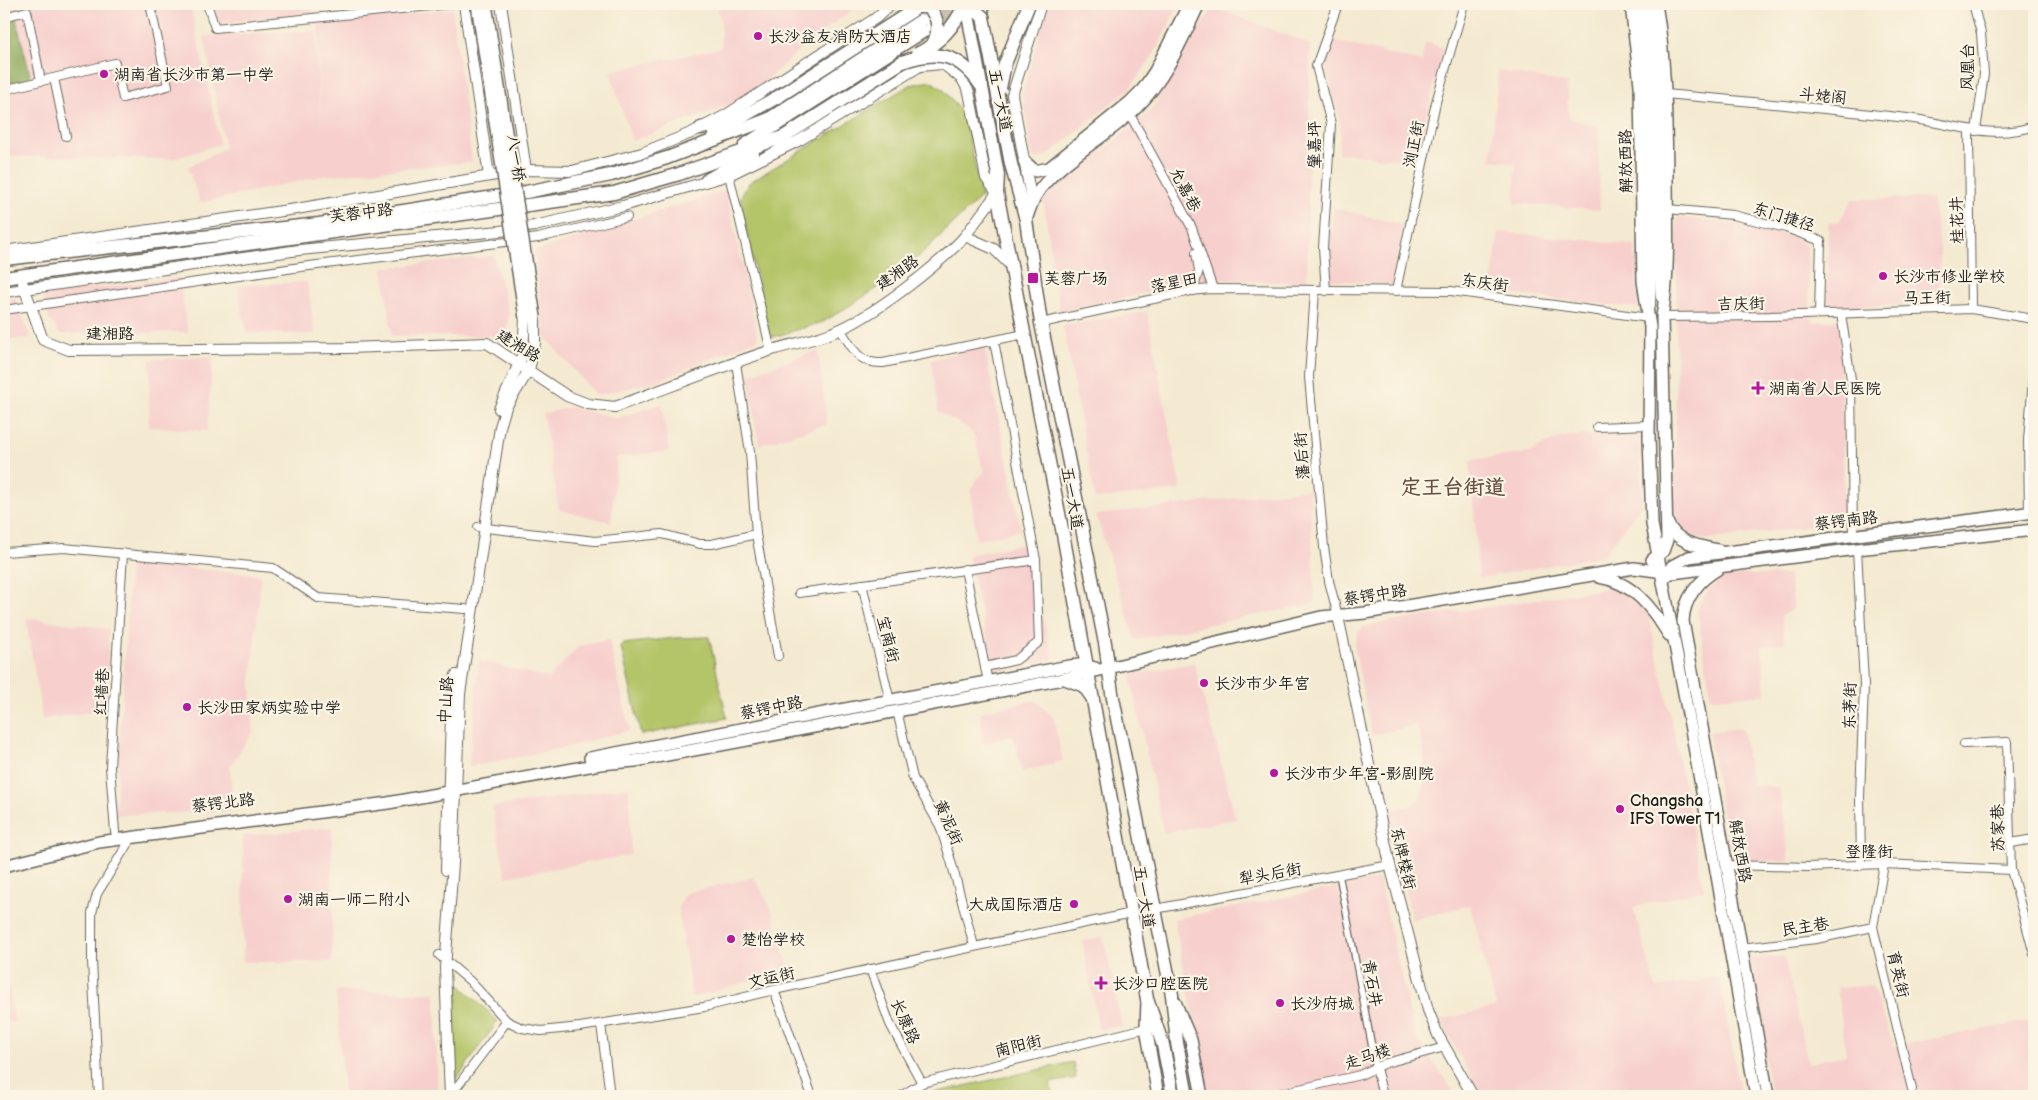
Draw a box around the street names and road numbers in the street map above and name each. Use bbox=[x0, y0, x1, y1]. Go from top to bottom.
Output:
street label: 风凰台 bbox=[1959, 43, 1978, 91]
street label: 五一大道 bbox=[984, 67, 1015, 134]
street label: 斗姥阁 bbox=[1798, 85, 1848, 108]
street label: 浏正街 bbox=[1400, 119, 1429, 170]
street label: 肇嘉坪 bbox=[1306, 121, 1325, 169]
street label: 解放西路 bbox=[1616, 129, 1637, 193]
street label: 八一桥 bbox=[502, 133, 529, 183]
street label: 允嘉巷 bbox=[1165, 164, 1204, 215]
street label: 桂花井 bbox=[1948, 196, 1967, 244]
street label: 东门捷径 bbox=[1750, 199, 1817, 236]
street label: 芙蓉中路 bbox=[328, 200, 394, 227]
street label: 建湘路 bbox=[873, 251, 923, 295]
street label: 落星田 bbox=[1149, 270, 1200, 297]
street label: 东庆街 bbox=[1460, 271, 1510, 296]
street label: 马王街 bbox=[1903, 289, 1951, 308]
street label: 吉庆街 bbox=[1717, 295, 1765, 314]
street label: 建湘路 bbox=[86, 325, 134, 344]
street label: 建湘路 bbox=[493, 326, 544, 367]
street label: 藩后街 bbox=[1291, 431, 1314, 481]
street label: 五一大道 bbox=[1057, 465, 1086, 531]
street label: 蔡锷南路 bbox=[1813, 508, 1879, 535]
street label: 蔡锷中路 bbox=[1342, 581, 1408, 610]
street label: 宝南街 bbox=[873, 614, 903, 665]
street label: 红墙巷 bbox=[92, 668, 113, 717]
street label: 中山路 bbox=[435, 675, 458, 725]
street label: 东茅街 bbox=[1841, 682, 1860, 730]
street label: 蔡锷中路 bbox=[738, 693, 805, 724]
street label: 蔡锷北路 bbox=[190, 790, 256, 817]
street label: 黄泥街 bbox=[929, 797, 966, 848]
street label: 苏家巷 bbox=[1989, 804, 2008, 852]
street label: 解放西路 bbox=[1725, 818, 1754, 884]
street label: 东牌楼街 bbox=[1386, 825, 1419, 892]
street label: 登隆街 bbox=[1845, 843, 1893, 862]
street label: 犁头后街 bbox=[1237, 860, 1303, 889]
street label: 五一大道 bbox=[1129, 864, 1158, 930]
street label: 民主巷 bbox=[1780, 914, 1830, 941]
street label: 育英街 bbox=[1883, 949, 1912, 1000]
street label: 青石井 bbox=[1358, 958, 1385, 1009]
street label: 文运街 bbox=[746, 964, 797, 993]
street label: 长康路 bbox=[886, 996, 923, 1047]
street label: 南阳街 bbox=[993, 1031, 1044, 1061]
street label: 走马楼 bbox=[1342, 1041, 1393, 1074]

